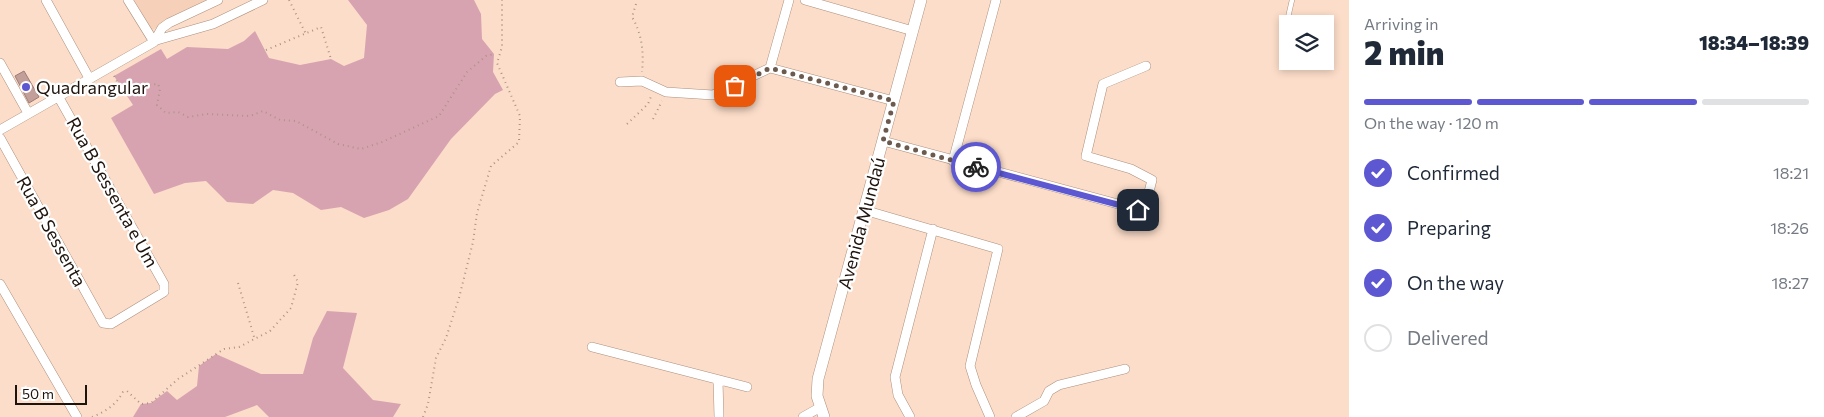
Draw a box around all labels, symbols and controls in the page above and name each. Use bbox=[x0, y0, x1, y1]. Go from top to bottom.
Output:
text: Arriving in bbox=[1364, 14, 1438, 33]
map controls bbox=[1279, 15, 1334, 70]
button: layers bbox=[1279, 15, 1334, 70]
text: 18:34–18:39 bbox=[1699, 31, 1809, 54]
text: 2 min bbox=[1364, 32, 1444, 72]
pin bbox=[714, 65, 756, 107]
icon: bag bbox=[721, 72, 749, 100]
place label: Quadrangular bbox=[36, 76, 148, 98]
marker: Quadrangular bbox=[20, 81, 32, 93]
street label: Rua B Sessenta e Um bbox=[63, 113, 163, 271]
text: On the way · 120 m bbox=[1364, 113, 1499, 132]
courier bbox=[951, 142, 1001, 192]
icon: bike bbox=[962, 153, 990, 181]
street label: Avenida Mundaú bbox=[833, 155, 889, 291]
icon: check bbox=[1364, 159, 1392, 187]
text: Confirmed bbox=[1407, 161, 1500, 184]
text: 18:21 bbox=[1773, 163, 1809, 182]
street label: Rua B Sessenta bbox=[13, 172, 91, 290]
pin bbox=[1117, 189, 1159, 231]
icon: home bbox=[1124, 196, 1152, 224]
icon: check bbox=[1364, 214, 1392, 242]
text: Preparing bbox=[1407, 216, 1491, 239]
text: 18:26 bbox=[1770, 218, 1809, 237]
icon: check bbox=[1364, 269, 1392, 297]
text: On the way bbox=[1407, 271, 1504, 294]
text: 18:27 bbox=[1771, 273, 1809, 292]
text: Delivered bbox=[1407, 326, 1488, 349]
scale bar bbox=[15, 382, 88, 405]
text: 50 m bbox=[22, 385, 54, 402]

